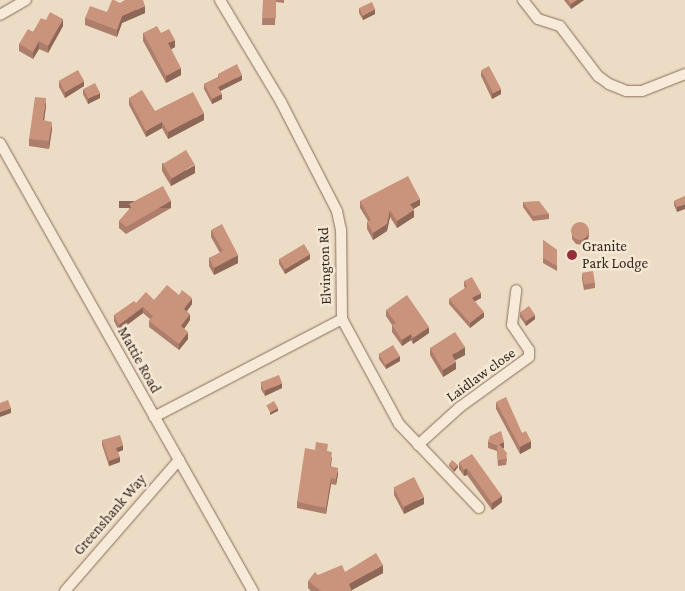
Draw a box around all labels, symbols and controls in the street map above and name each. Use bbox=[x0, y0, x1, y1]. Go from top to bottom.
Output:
street label: Elvington Rd bbox=[315, 227, 335, 305]
place label: Granite Park Lodge bbox=[582, 237, 648, 272]
marker: Granite Park Lodge bbox=[566, 249, 578, 261]
street label: Mattie Road bbox=[113, 324, 165, 396]
street label: Laidlaw close bbox=[443, 344, 519, 406]
street label: Greenshank Way bbox=[70, 471, 150, 559]

